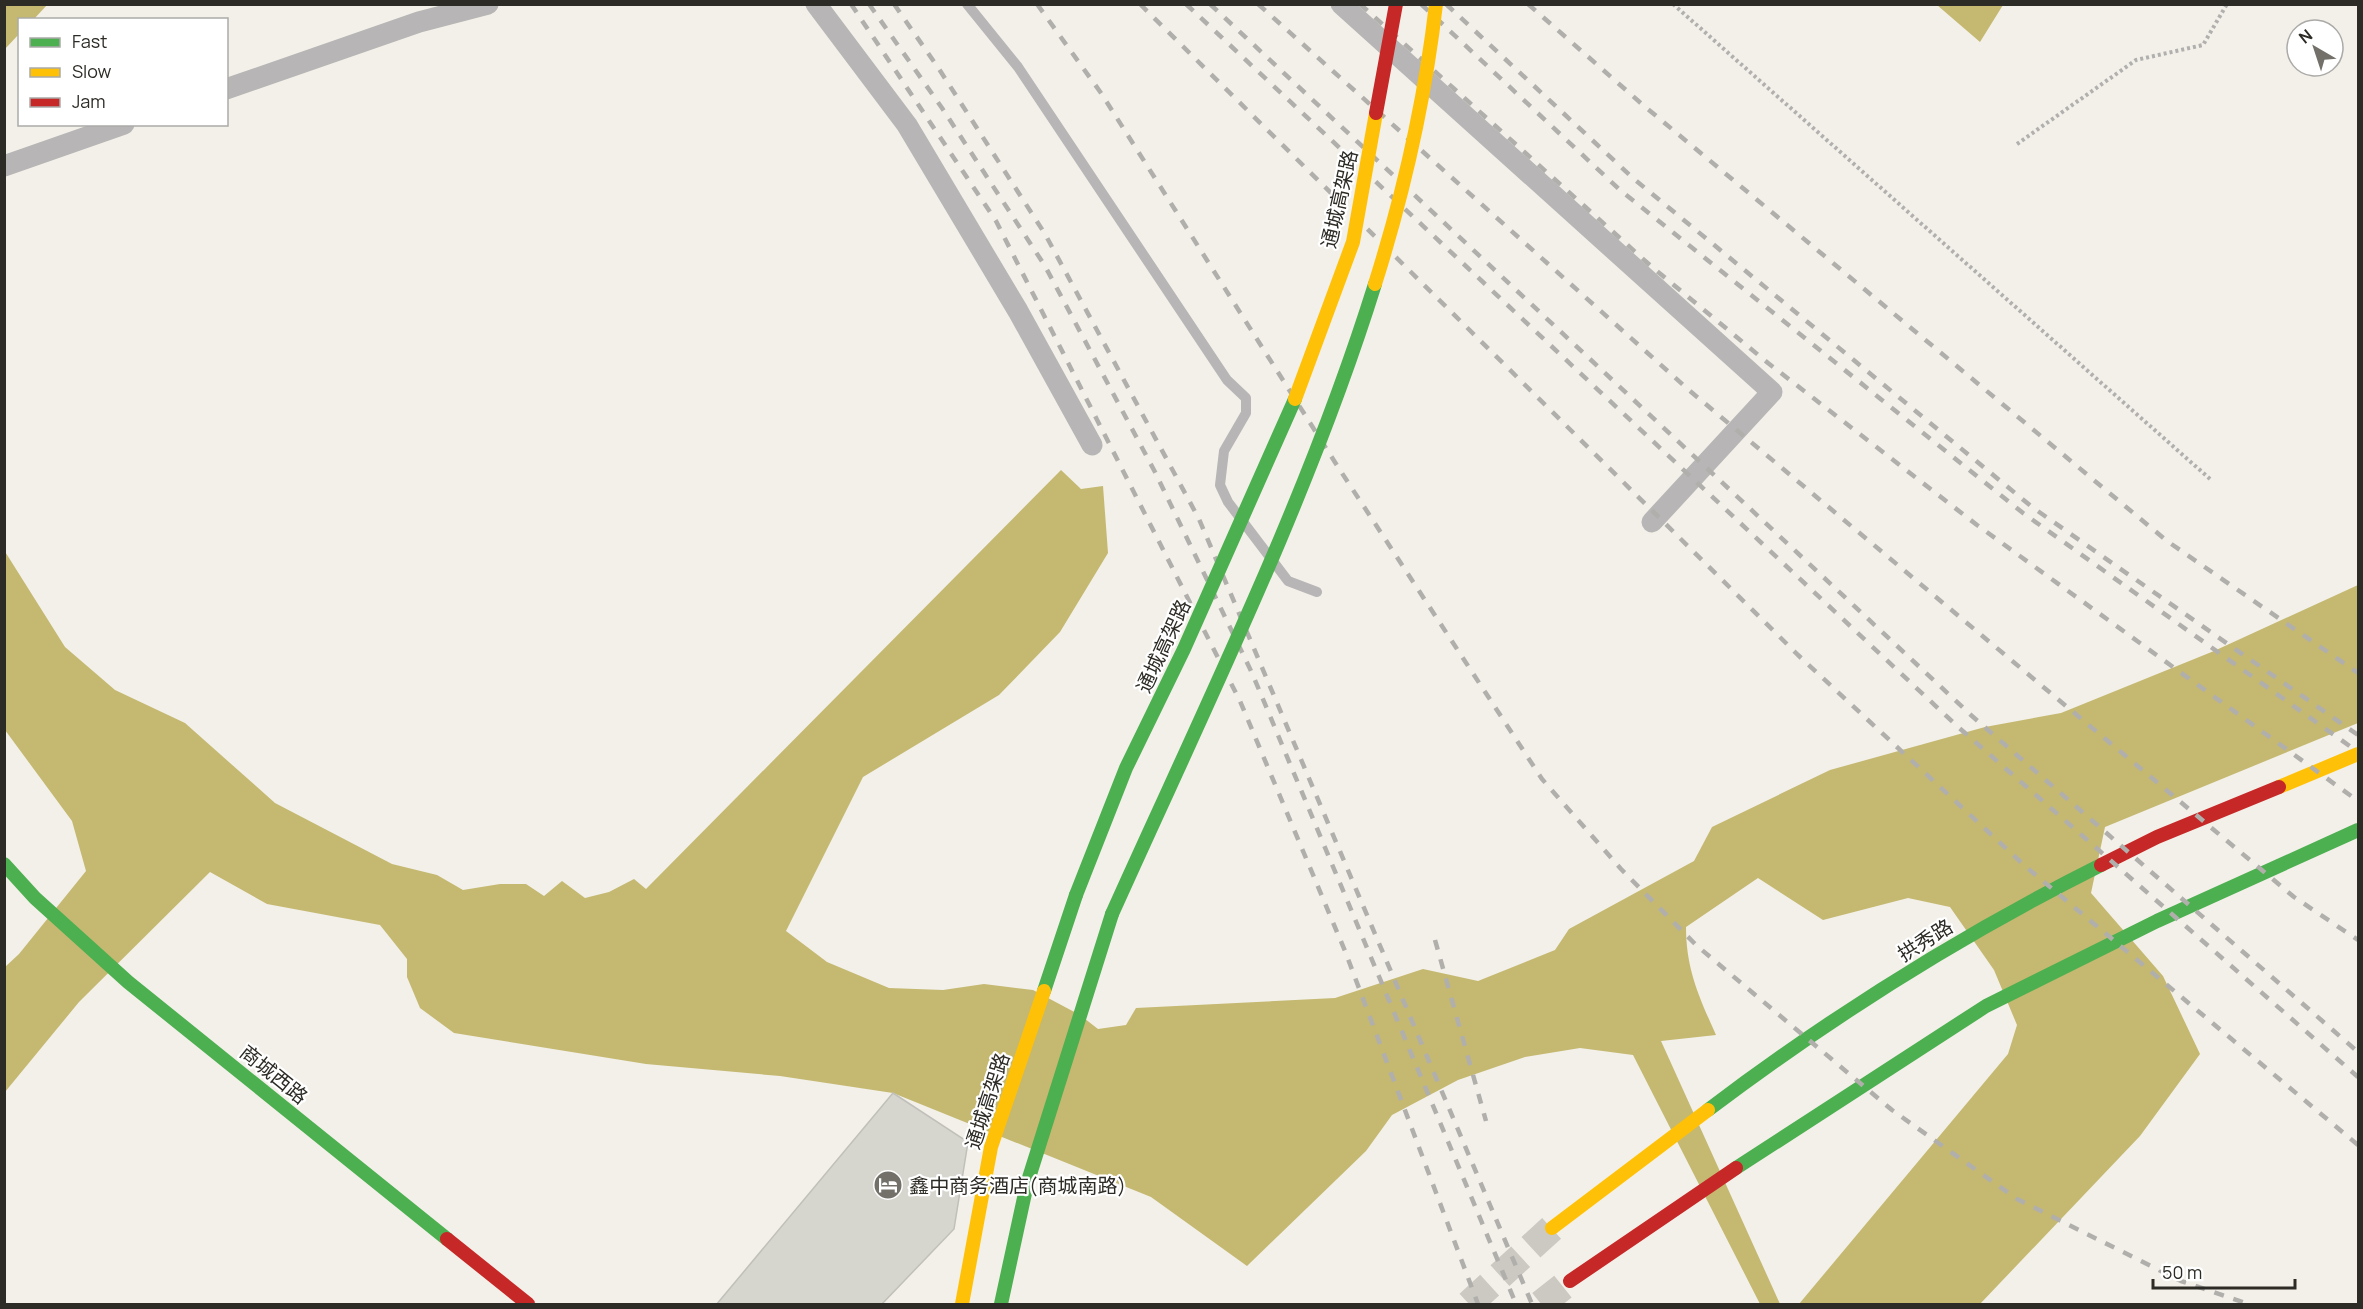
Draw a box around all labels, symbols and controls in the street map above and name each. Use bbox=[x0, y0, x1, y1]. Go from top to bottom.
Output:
legend bbox=[18, 18, 228, 126]
north arrow bbox=[2285, 18, 2345, 78]
text: N bbox=[2294, 24, 2317, 49]
text: Fast bbox=[72, 29, 107, 53]
text: Slow bbox=[72, 59, 112, 83]
text: Jam bbox=[72, 89, 106, 113]
street label: 通城高架路 bbox=[1315, 147, 1363, 251]
street label: 通城高架路 bbox=[1130, 595, 1196, 697]
street label: 拱秀路 bbox=[1892, 913, 1958, 967]
street label: 商城西路 bbox=[234, 1038, 314, 1110]
street label: 通城高架路 bbox=[959, 1049, 1015, 1153]
hotel icon: 鑫中商务酒店(商城南路) bbox=[872, 1169, 904, 1201]
place label: 鑫中商务酒店(商城南路) bbox=[909, 1172, 1126, 1199]
scale bar bbox=[2153, 1252, 2296, 1290]
text: 50 m bbox=[2162, 1260, 2202, 1284]

